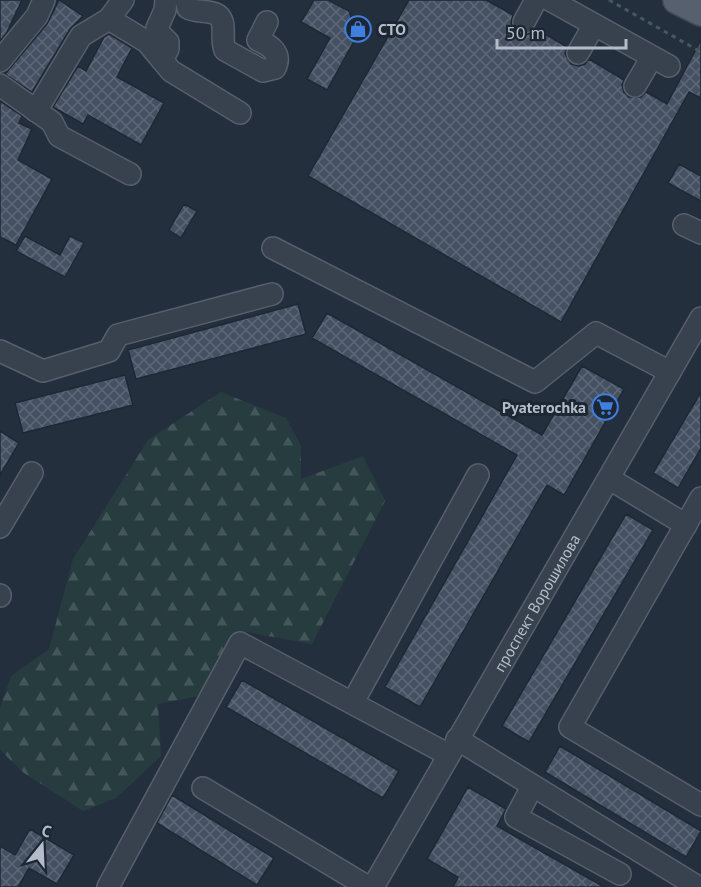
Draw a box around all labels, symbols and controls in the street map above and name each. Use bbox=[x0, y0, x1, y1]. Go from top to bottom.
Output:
scale bar bbox=[497, 12, 626, 50]
shop icon: СТО bbox=[343, 14, 373, 44]
place label: СТО bbox=[378, 19, 406, 39]
text: 50 m bbox=[506, 21, 545, 44]
supermarket icon: Pyaterochka bbox=[590, 392, 620, 422]
place label: Pyaterochka bbox=[502, 397, 586, 417]
street label: проспект Ворошилова bbox=[489, 530, 584, 675]
north arrow bbox=[12, 815, 72, 875]
text: С bbox=[39, 820, 54, 842]

